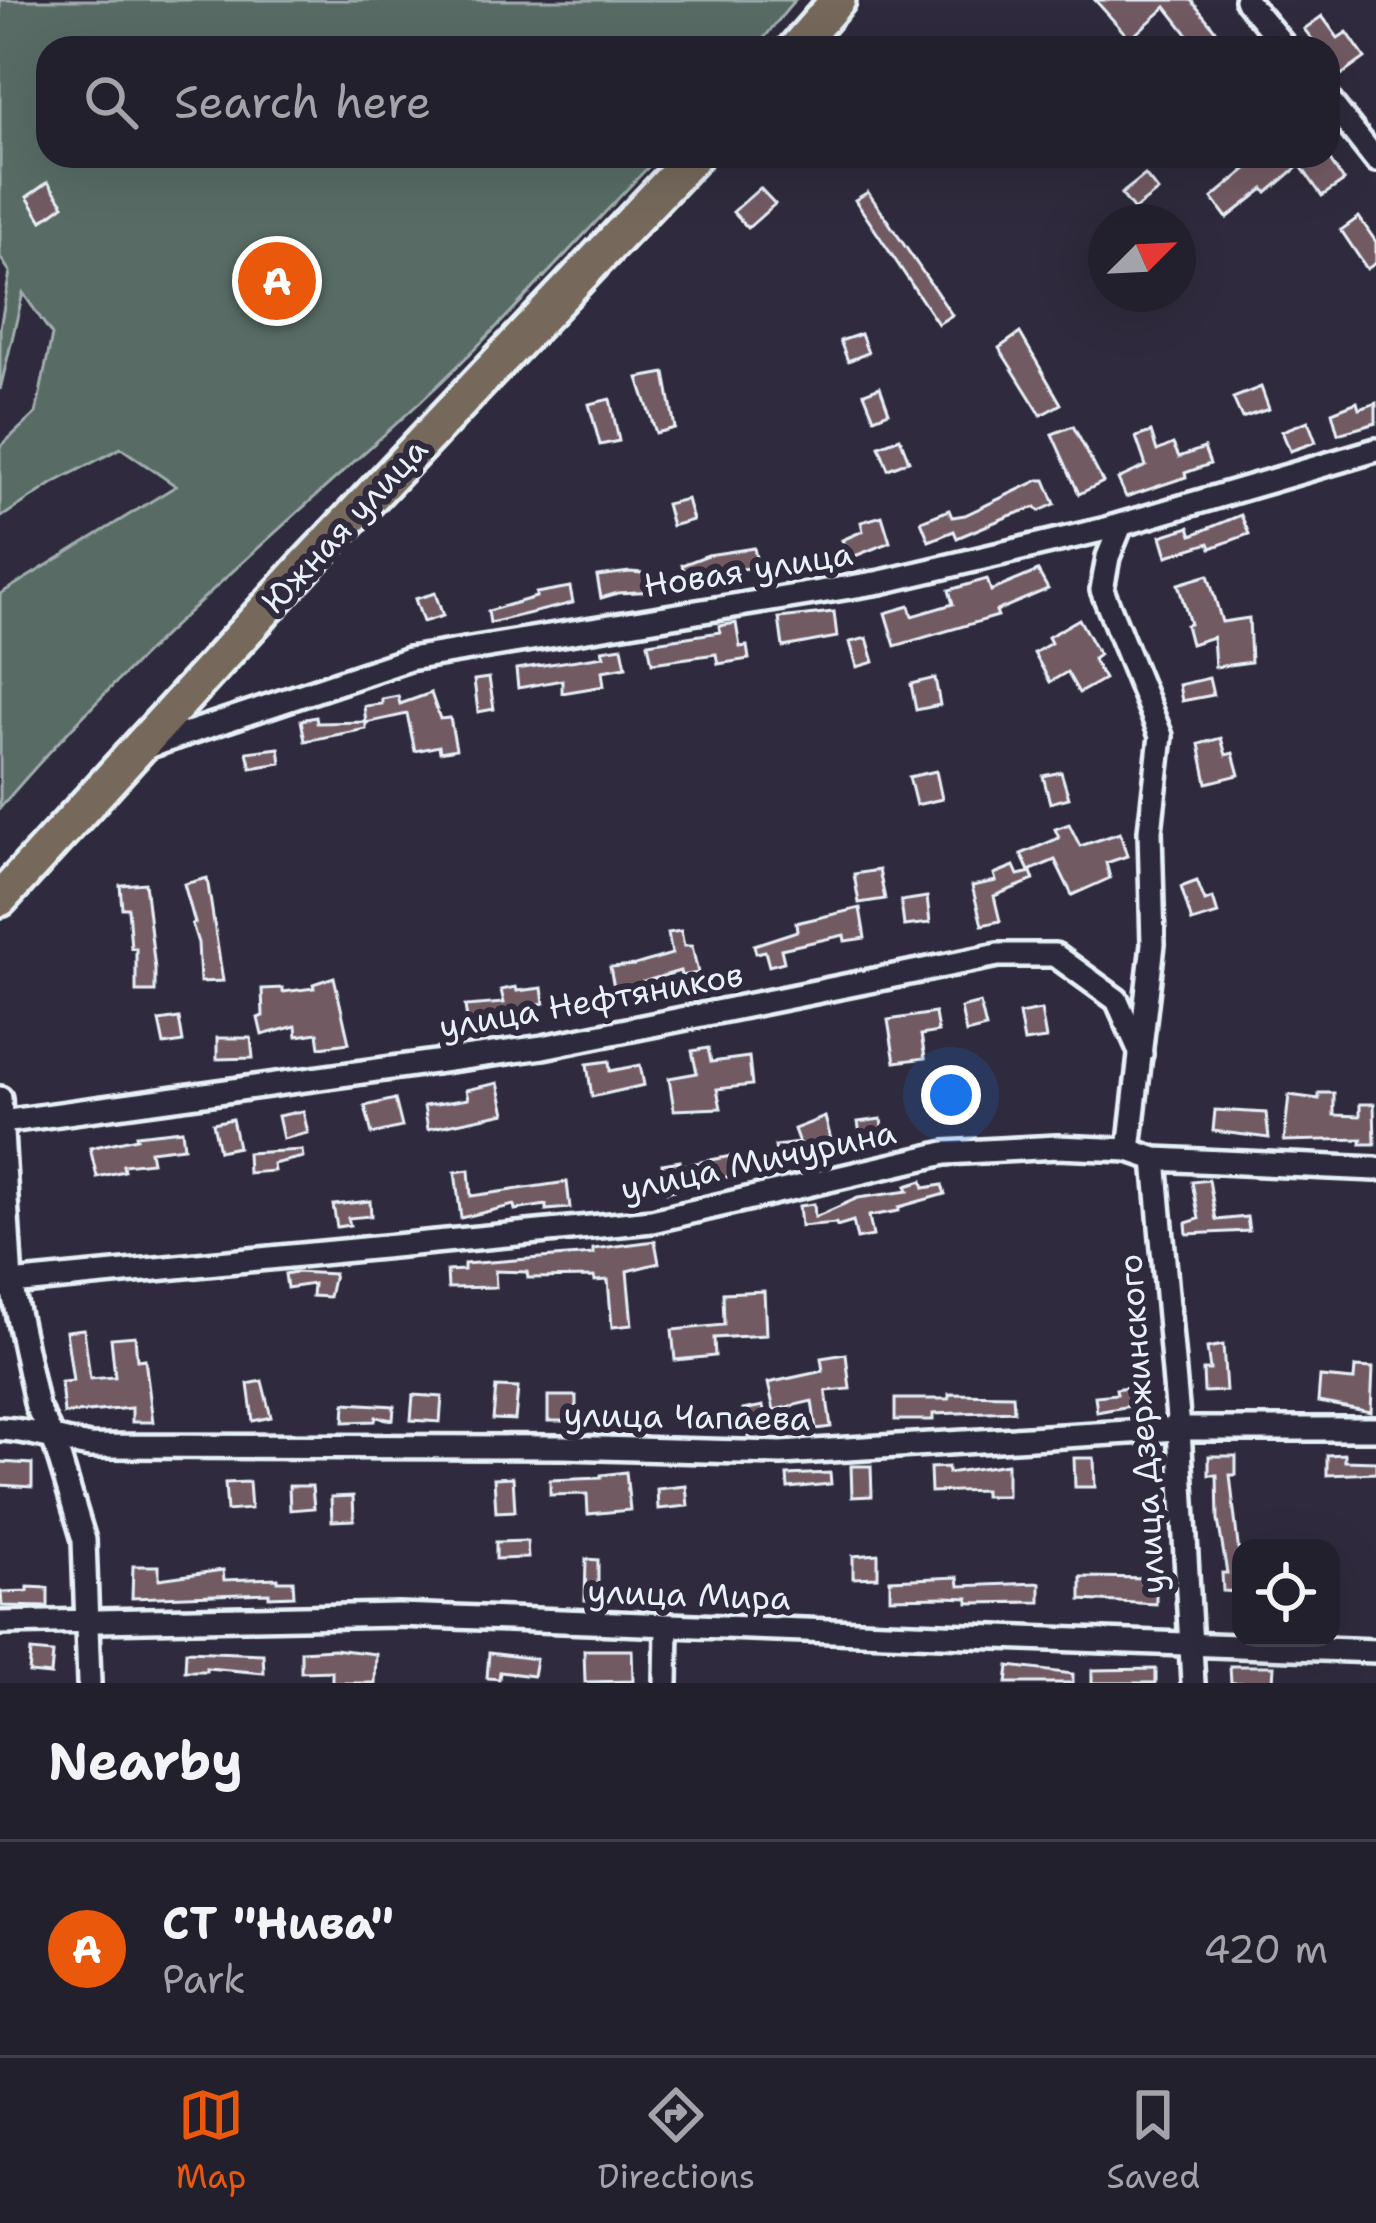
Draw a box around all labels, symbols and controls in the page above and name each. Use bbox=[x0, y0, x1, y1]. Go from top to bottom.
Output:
search box bbox=[36, 36, 1340, 168]
icon: search bbox=[78, 69, 144, 135]
text: Search here bbox=[174, 72, 431, 132]
north arrow bbox=[1088, 204, 1196, 312]
pin: A bbox=[238, 236, 316, 326]
street label: Южная улица bbox=[251, 428, 437, 623]
street label: Новая улица bbox=[640, 531, 856, 608]
street label: улица Нефтяников bbox=[436, 952, 747, 1049]
your location bbox=[921, 1065, 981, 1125]
street label: улица Мичурина bbox=[616, 1109, 900, 1212]
street label: улица Дзержинского bbox=[1107, 1253, 1176, 1595]
street label: улица Чапаева bbox=[563, 1392, 811, 1441]
map controls bbox=[1232, 1539, 1340, 1647]
button: locate bbox=[1232, 1539, 1340, 1647]
street label: улица Мира bbox=[587, 1568, 791, 1621]
text: Nearby bbox=[48, 1727, 243, 1795]
text: СТ "Нива" bbox=[162, 1893, 394, 1953]
text: A bbox=[72, 1923, 102, 1975]
text: 420 m bbox=[1203, 1923, 1328, 1975]
text: Park bbox=[162, 1953, 246, 2005]
tab: Map bbox=[176, 2082, 246, 2199]
tab: Directions bbox=[598, 2082, 755, 2199]
tab: Saved bbox=[1107, 2082, 1200, 2199]

